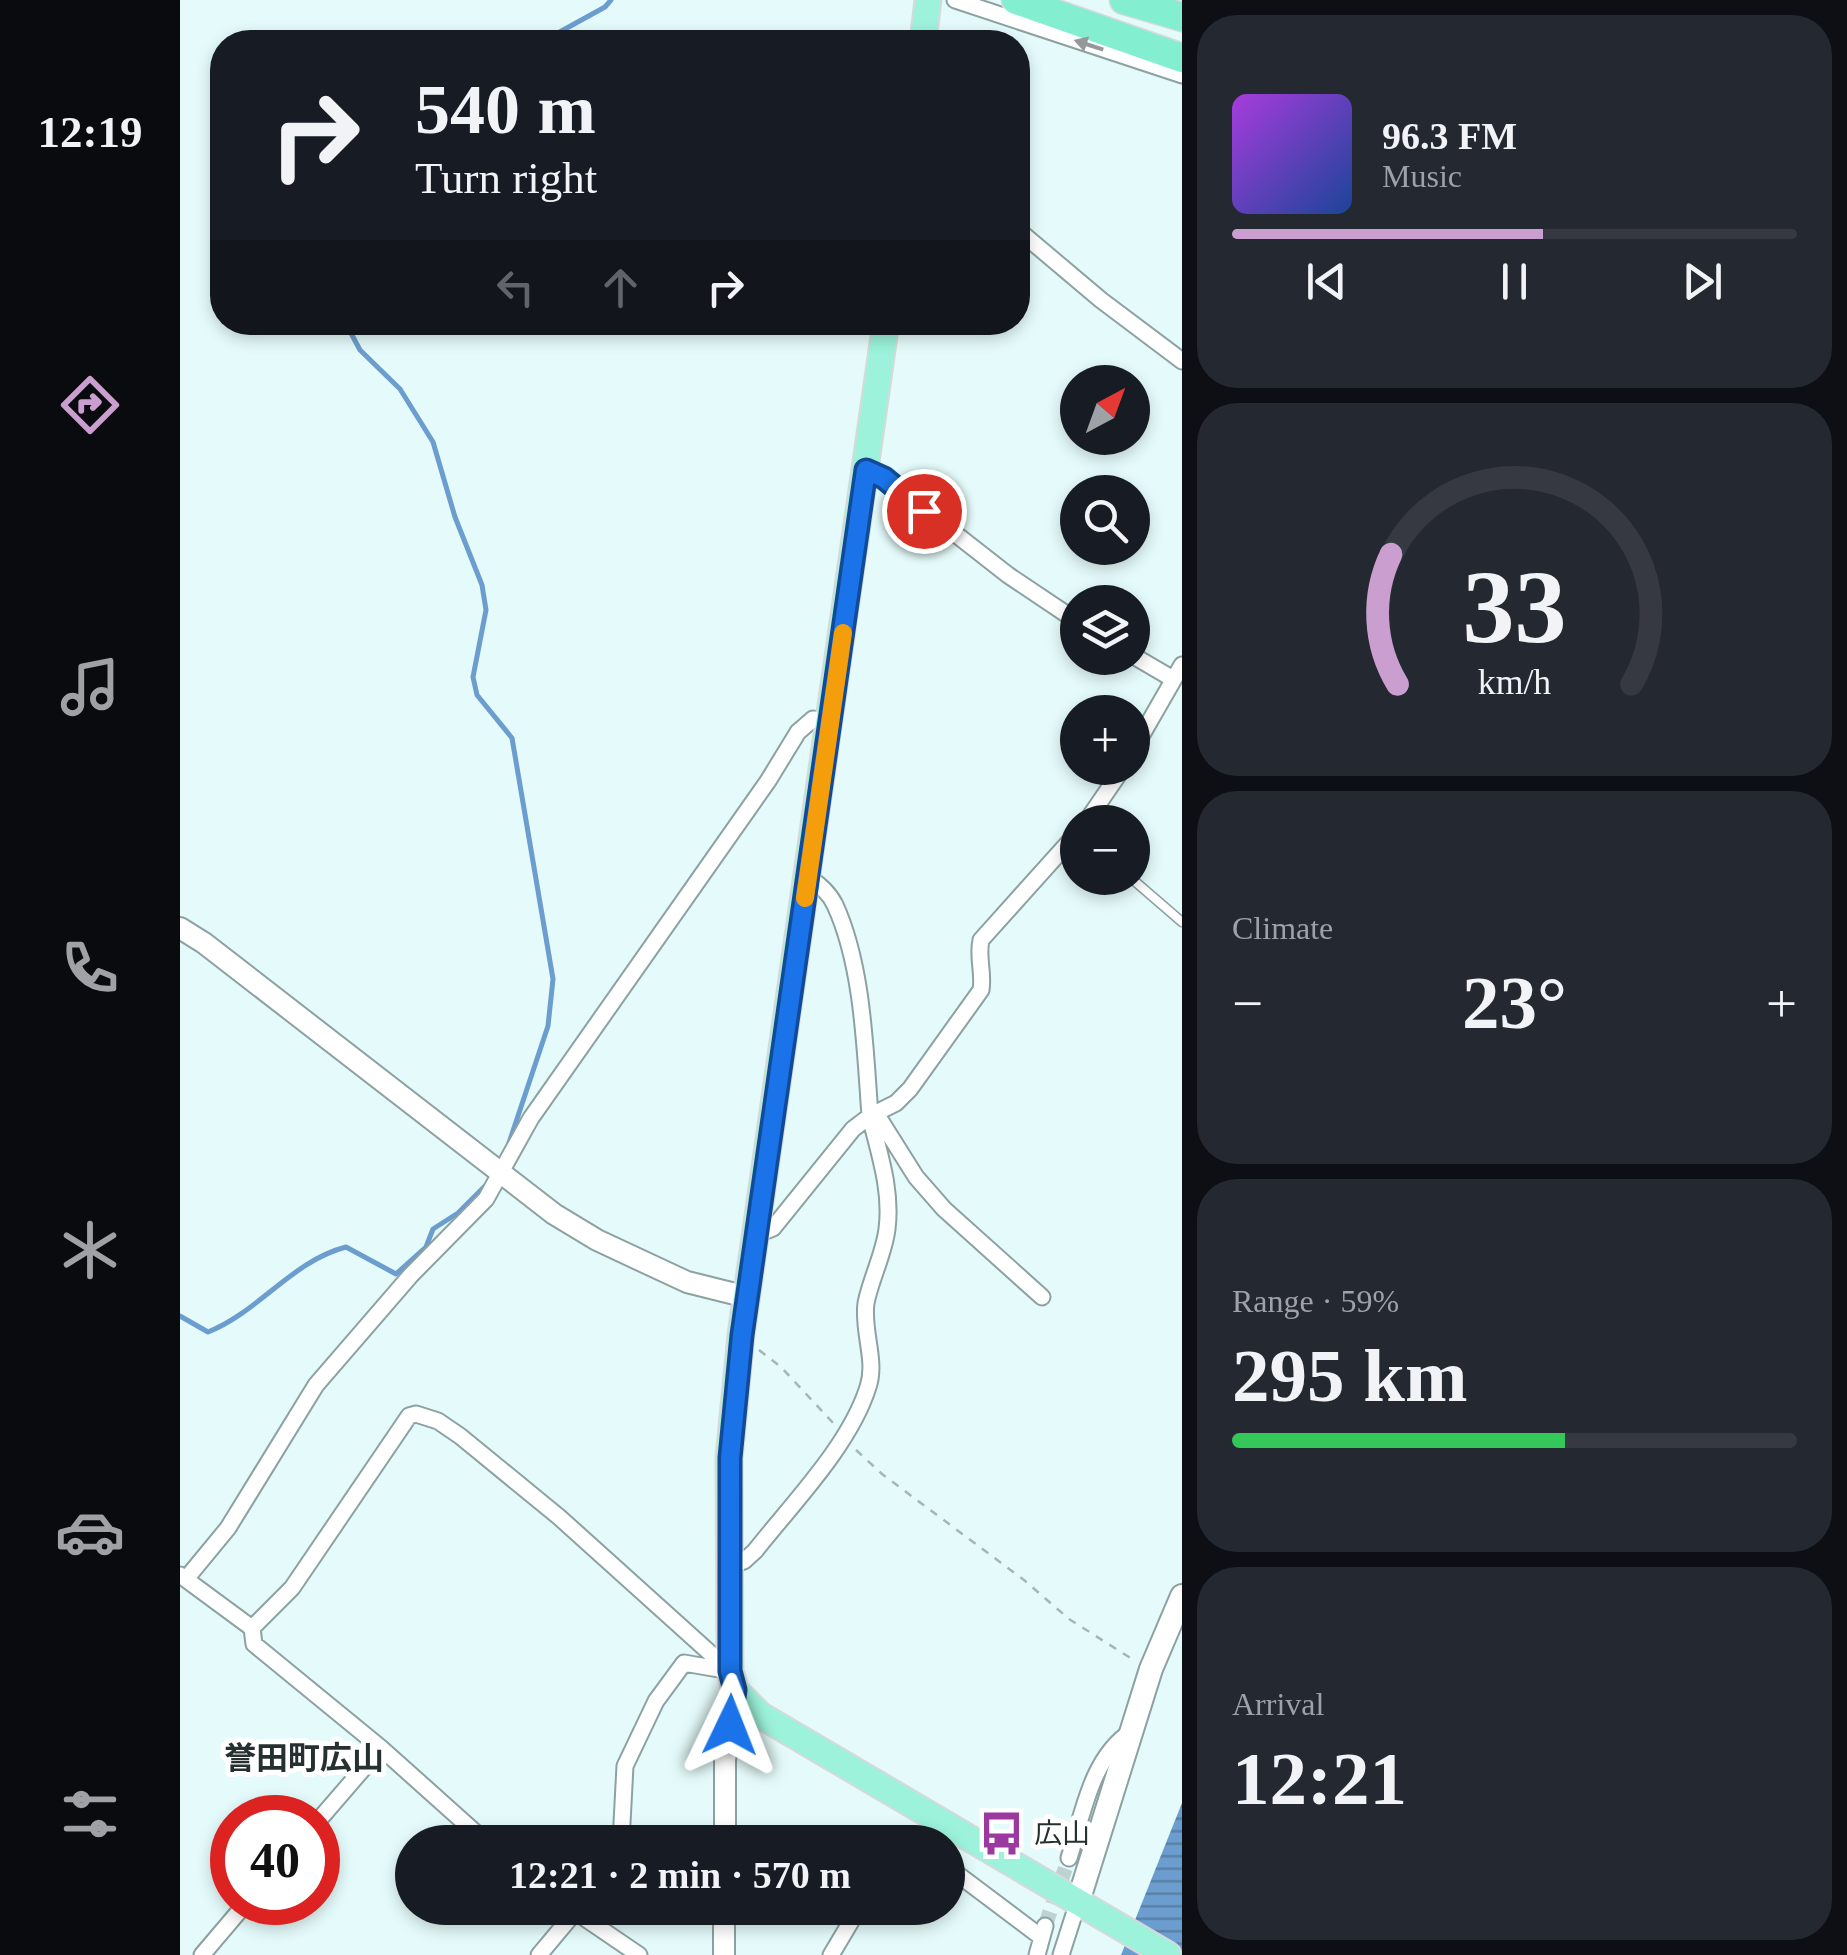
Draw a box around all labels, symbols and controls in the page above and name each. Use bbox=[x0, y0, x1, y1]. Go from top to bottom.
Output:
one-way arrow bbox=[1074, 37, 1104, 52]
icon: right bbox=[250, 70, 380, 200]
text: 540 m bbox=[415, 71, 596, 148]
text: 12:19 bbox=[38, 107, 143, 157]
text: 96.3 FM bbox=[1382, 115, 1517, 157]
text: Turn right bbox=[415, 153, 597, 203]
text: Music bbox=[1382, 158, 1462, 194]
icon: previous bbox=[1299, 254, 1354, 309]
icon: pause bbox=[1487, 254, 1542, 309]
icon: next bbox=[1675, 254, 1730, 309]
icon: left bbox=[488, 260, 543, 315]
icon: ahead bbox=[593, 260, 648, 315]
icon: right bbox=[698, 260, 753, 315]
north arrow bbox=[1060, 365, 1150, 455]
map controls bbox=[1060, 365, 1150, 895]
icon: directions bbox=[55, 370, 125, 440]
pin bbox=[882, 469, 967, 554]
button: search bbox=[1060, 475, 1150, 565]
icon: arrive bbox=[897, 484, 952, 539]
text: 33 bbox=[1463, 549, 1567, 664]
button: layers bbox=[1060, 585, 1150, 675]
icon: music bbox=[55, 652, 125, 722]
text: km/h bbox=[1478, 662, 1551, 702]
button: + bbox=[1060, 695, 1150, 785]
button: − bbox=[1060, 805, 1150, 895]
text: Climate bbox=[1232, 910, 1333, 946]
icon: phone bbox=[55, 933, 125, 1003]
text: 23° bbox=[1462, 961, 1567, 1044]
text: − bbox=[1232, 973, 1263, 1034]
text: + bbox=[1766, 973, 1797, 1034]
icon: climate bbox=[55, 1215, 125, 1285]
text: Range · 59% bbox=[1232, 1283, 1399, 1319]
text: 295 km bbox=[1232, 1334, 1467, 1417]
icon: car bbox=[55, 1497, 125, 1567]
position arrow bbox=[678, 1673, 782, 1777]
text: Arrival bbox=[1232, 1686, 1324, 1722]
text: 12:21 bbox=[1232, 1737, 1407, 1820]
district label: 誉田町広山 bbox=[224, 1740, 384, 1776]
icon: filters bbox=[55, 1779, 125, 1849]
speed limit sign: 40 bbox=[210, 1795, 340, 1925]
bus stop icon: 広山 bbox=[977, 1809, 1025, 1857]
place label: 広山 bbox=[1034, 1818, 1090, 1849]
text: 12:21 · 2 min · 570 m bbox=[509, 1854, 851, 1896]

